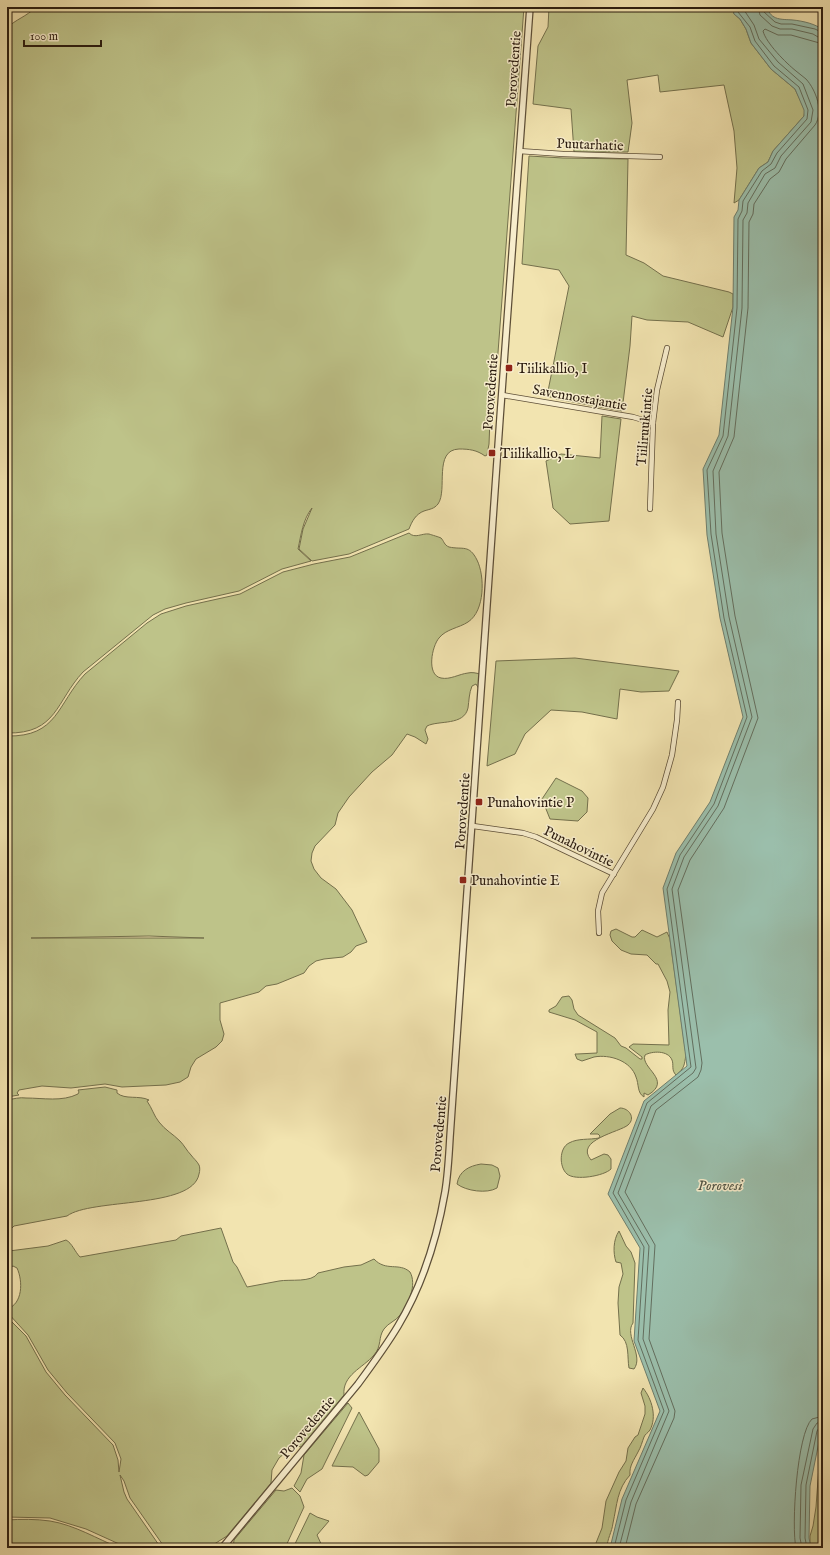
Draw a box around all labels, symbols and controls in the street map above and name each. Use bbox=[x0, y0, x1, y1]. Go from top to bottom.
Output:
scale bar bbox=[24, 22, 101, 48]
text: 100 m bbox=[30, 29, 58, 44]
street label: Porovedentie bbox=[502, 30, 526, 108]
street label: Puutarhatie bbox=[556, 135, 624, 155]
street label: Porovedentie bbox=[479, 353, 503, 431]
place label: Tiilikallio, I bbox=[517, 360, 588, 378]
marker: Tiilikallio, I bbox=[504, 363, 514, 373]
street label: Savennostajantie bbox=[531, 381, 629, 415]
street label: Tiiliruukintie bbox=[633, 387, 657, 467]
place label: Tiilikallio, L bbox=[500, 445, 574, 463]
marker: Tiilikallio, L bbox=[487, 448, 497, 458]
street label: Porovedentie bbox=[451, 772, 475, 850]
place label: Punahovintie P bbox=[487, 794, 574, 812]
marker: Punahovintie P bbox=[474, 797, 484, 807]
street label: Punahovintie bbox=[540, 822, 617, 872]
place label: Punahovintie E bbox=[471, 872, 560, 890]
marker: Punahovintie E bbox=[458, 875, 468, 885]
street label: Porovedentie bbox=[427, 1095, 451, 1173]
water label: Porovesi bbox=[697, 1176, 744, 1195]
street label: Porovedentie bbox=[276, 1392, 340, 1463]

